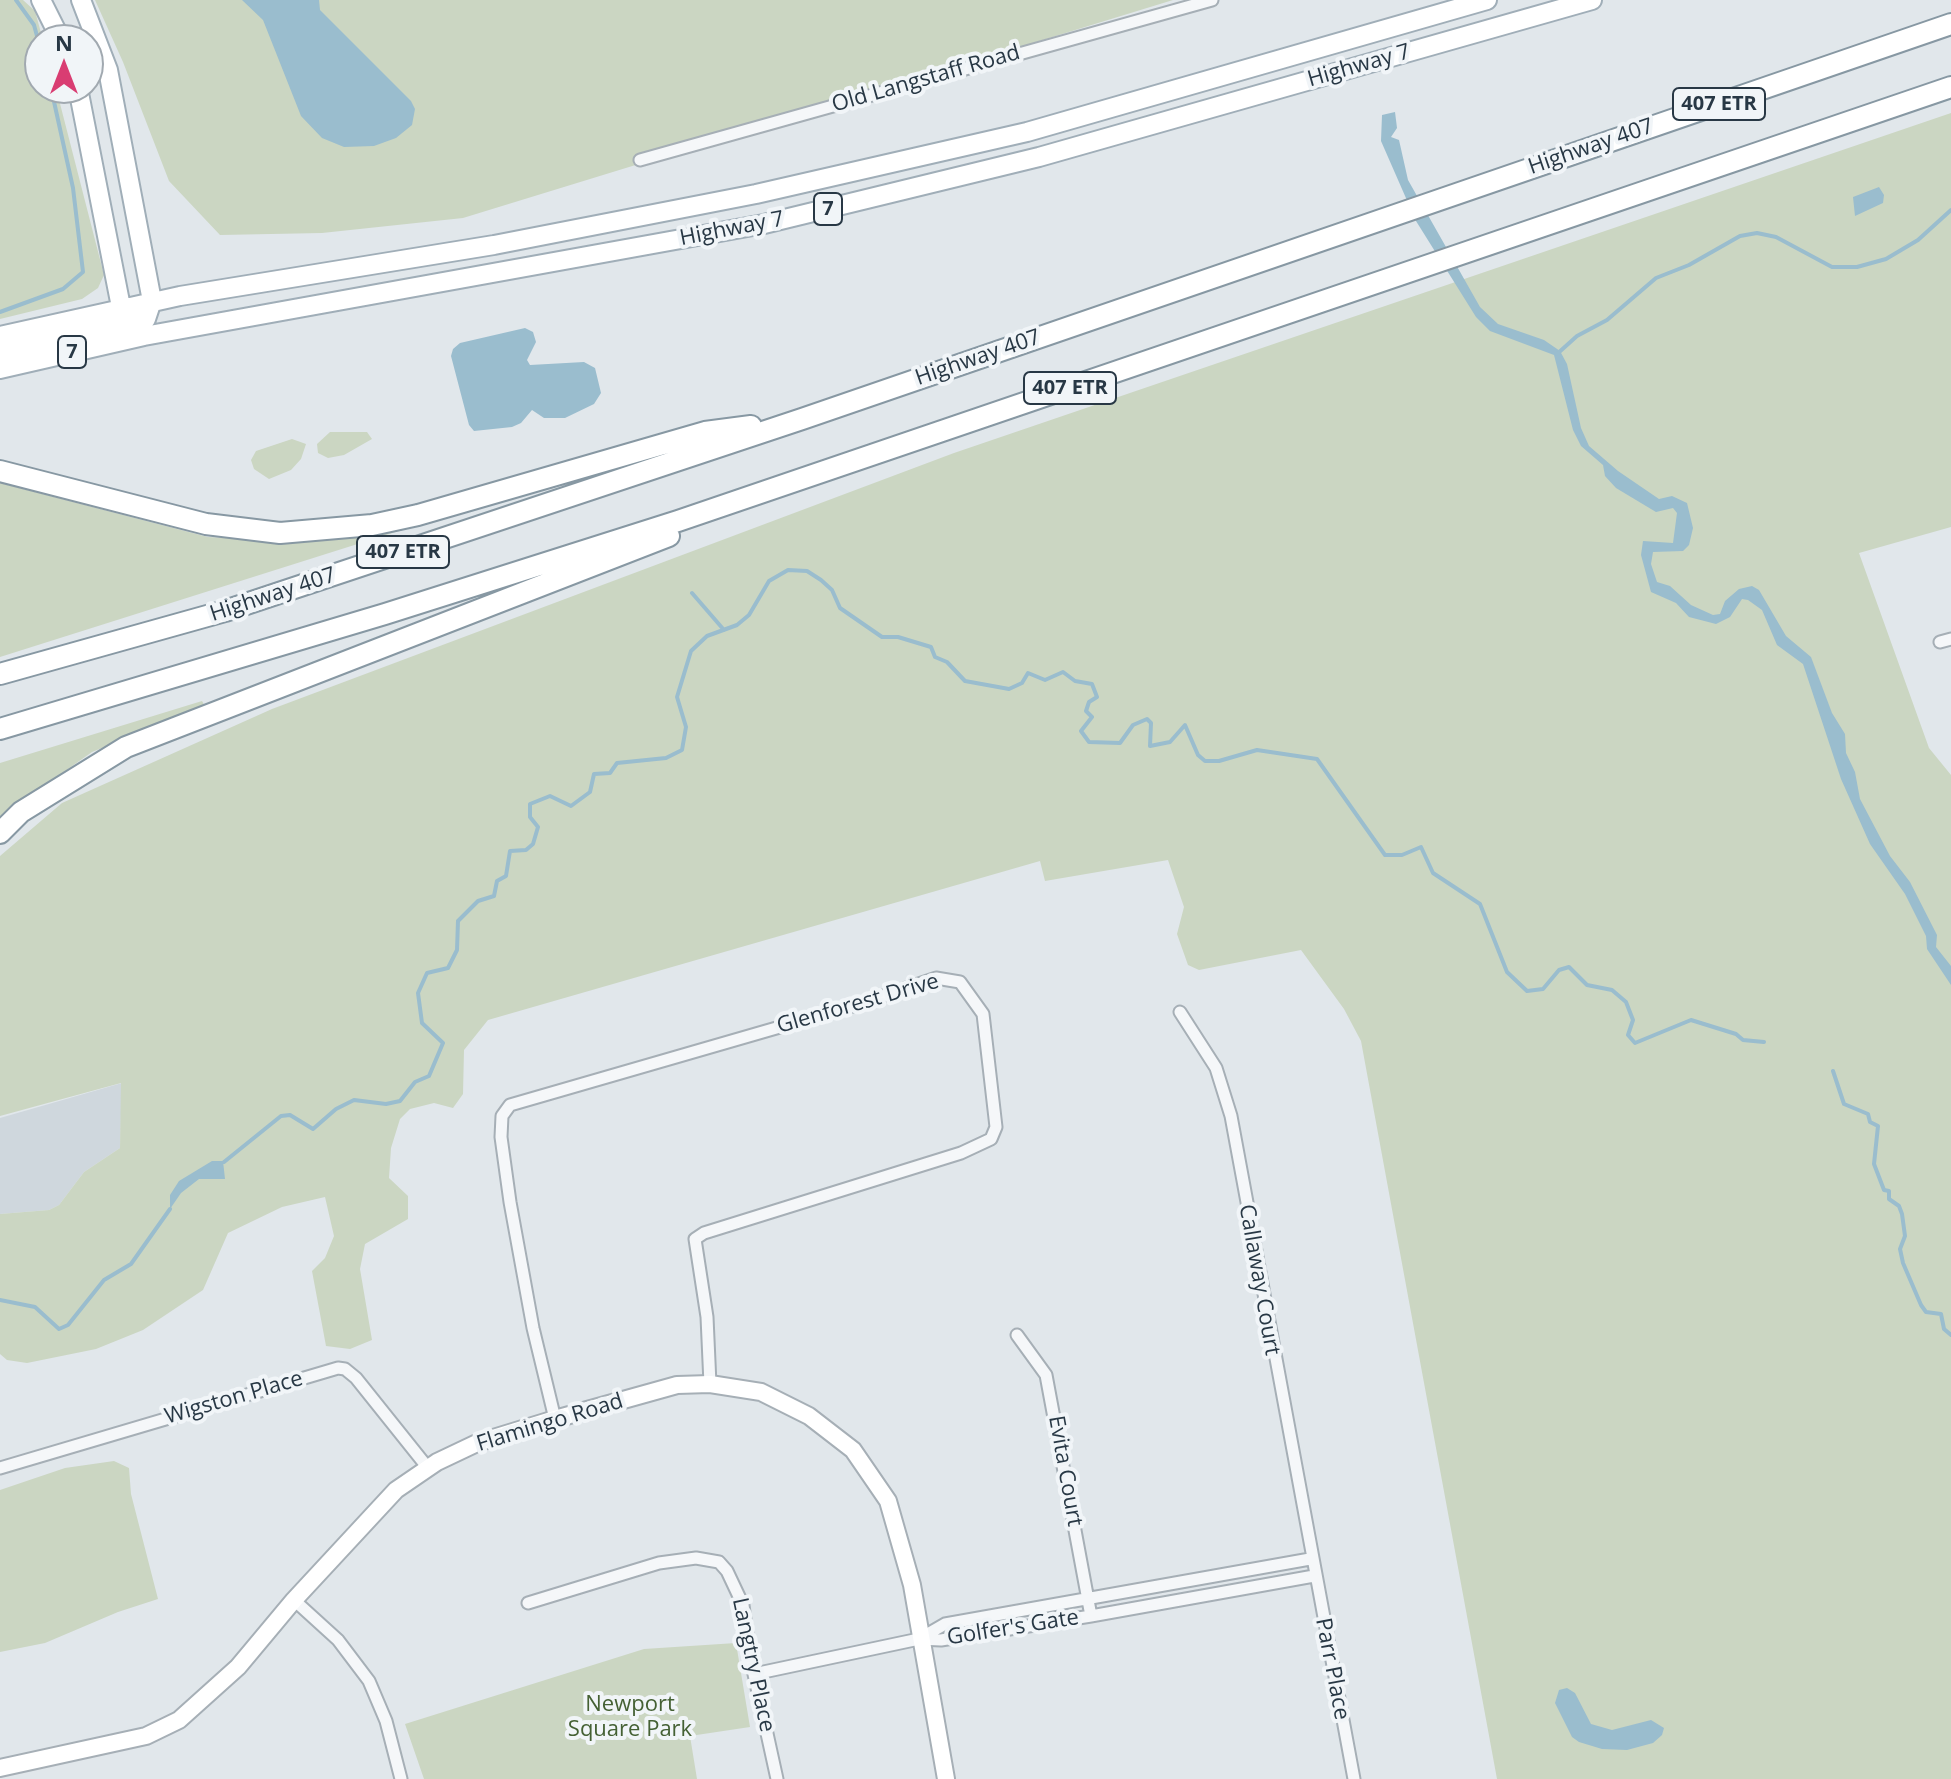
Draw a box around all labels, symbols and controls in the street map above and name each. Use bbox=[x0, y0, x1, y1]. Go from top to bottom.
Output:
north arrow bbox=[24, 24, 104, 104]
text: N bbox=[55, 27, 73, 57]
street label: Old Langstaff Road bbox=[829, 39, 1023, 119]
street label: Highway 7 bbox=[1305, 39, 1413, 93]
road number: 407 ETR bbox=[1673, 88, 1765, 120]
street label: Highway 407 bbox=[1525, 113, 1657, 181]
road number: 7 bbox=[814, 193, 842, 225]
street label: Highway 7 bbox=[678, 206, 786, 252]
street label: Highway 407 bbox=[912, 324, 1044, 392]
road number: 7 bbox=[58, 336, 86, 368]
road number: 407 ETR bbox=[1024, 372, 1116, 404]
road number: 407 ETR bbox=[357, 536, 449, 568]
street label: Highway 407 bbox=[207, 562, 339, 628]
street label: Glenforest Drive bbox=[774, 968, 942, 1040]
street label: Callaway Court bbox=[1233, 1202, 1285, 1358]
street label: Wigston Place bbox=[162, 1366, 306, 1430]
street label: Flamingo Road bbox=[473, 1388, 627, 1458]
street label: Evita Court bbox=[1042, 1414, 1088, 1528]
street label: Langtry Place bbox=[726, 1595, 780, 1735]
street label: Golfer's Gate bbox=[945, 1605, 1081, 1651]
street label: Parr Place bbox=[1309, 1616, 1355, 1722]
park label: Newport Square Park bbox=[568, 1692, 692, 1744]

